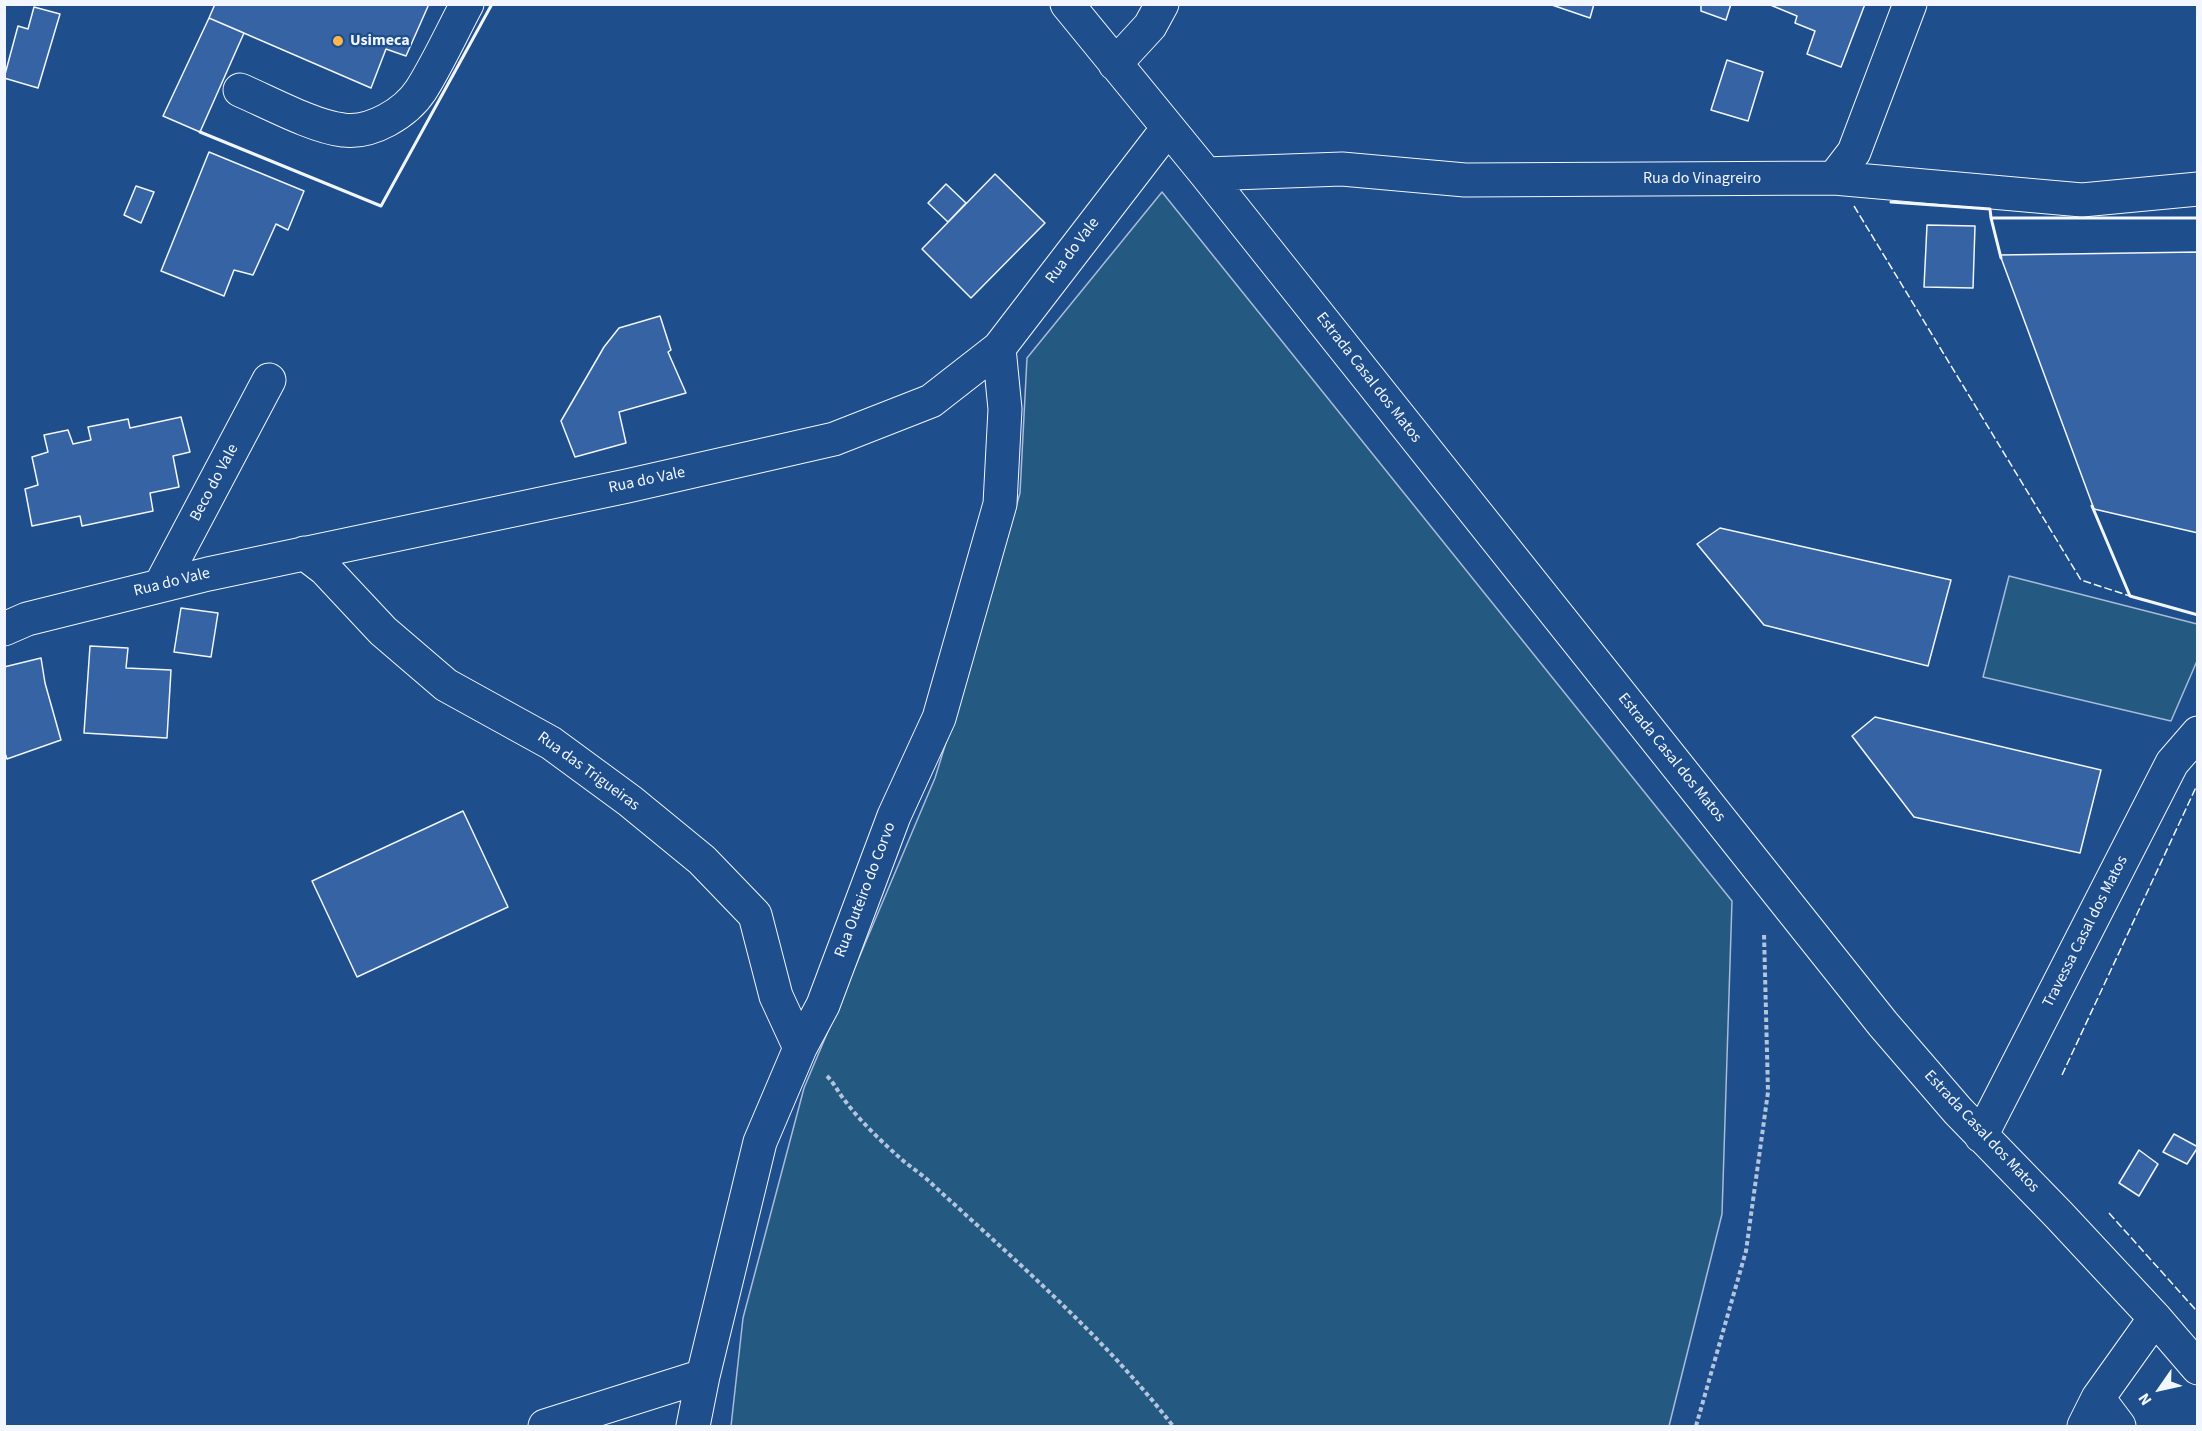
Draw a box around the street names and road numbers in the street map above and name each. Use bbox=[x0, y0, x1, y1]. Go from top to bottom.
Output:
street label: Rua do Vinagreiro bbox=[1643, 169, 1761, 189]
street label: Rua do Vale bbox=[1042, 214, 1104, 288]
street label: Estrada Casal dos Matos bbox=[1311, 309, 1425, 447]
street label: Beco do Vale bbox=[187, 441, 243, 525]
street label: Rua do Vale bbox=[607, 464, 687, 498]
street label: Rua do Vale bbox=[132, 564, 212, 602]
street label: Estrada Casal dos Matos bbox=[1613, 690, 1729, 826]
street label: Rua das Trigueiras bbox=[533, 728, 643, 816]
street label: Rua Outeiro do Corvo bbox=[831, 820, 901, 960]
street label: Travessa Casal dos Matos bbox=[2039, 853, 2133, 1011]
street label: Estrada Casal dos Matos bbox=[1919, 1067, 2043, 1197]

